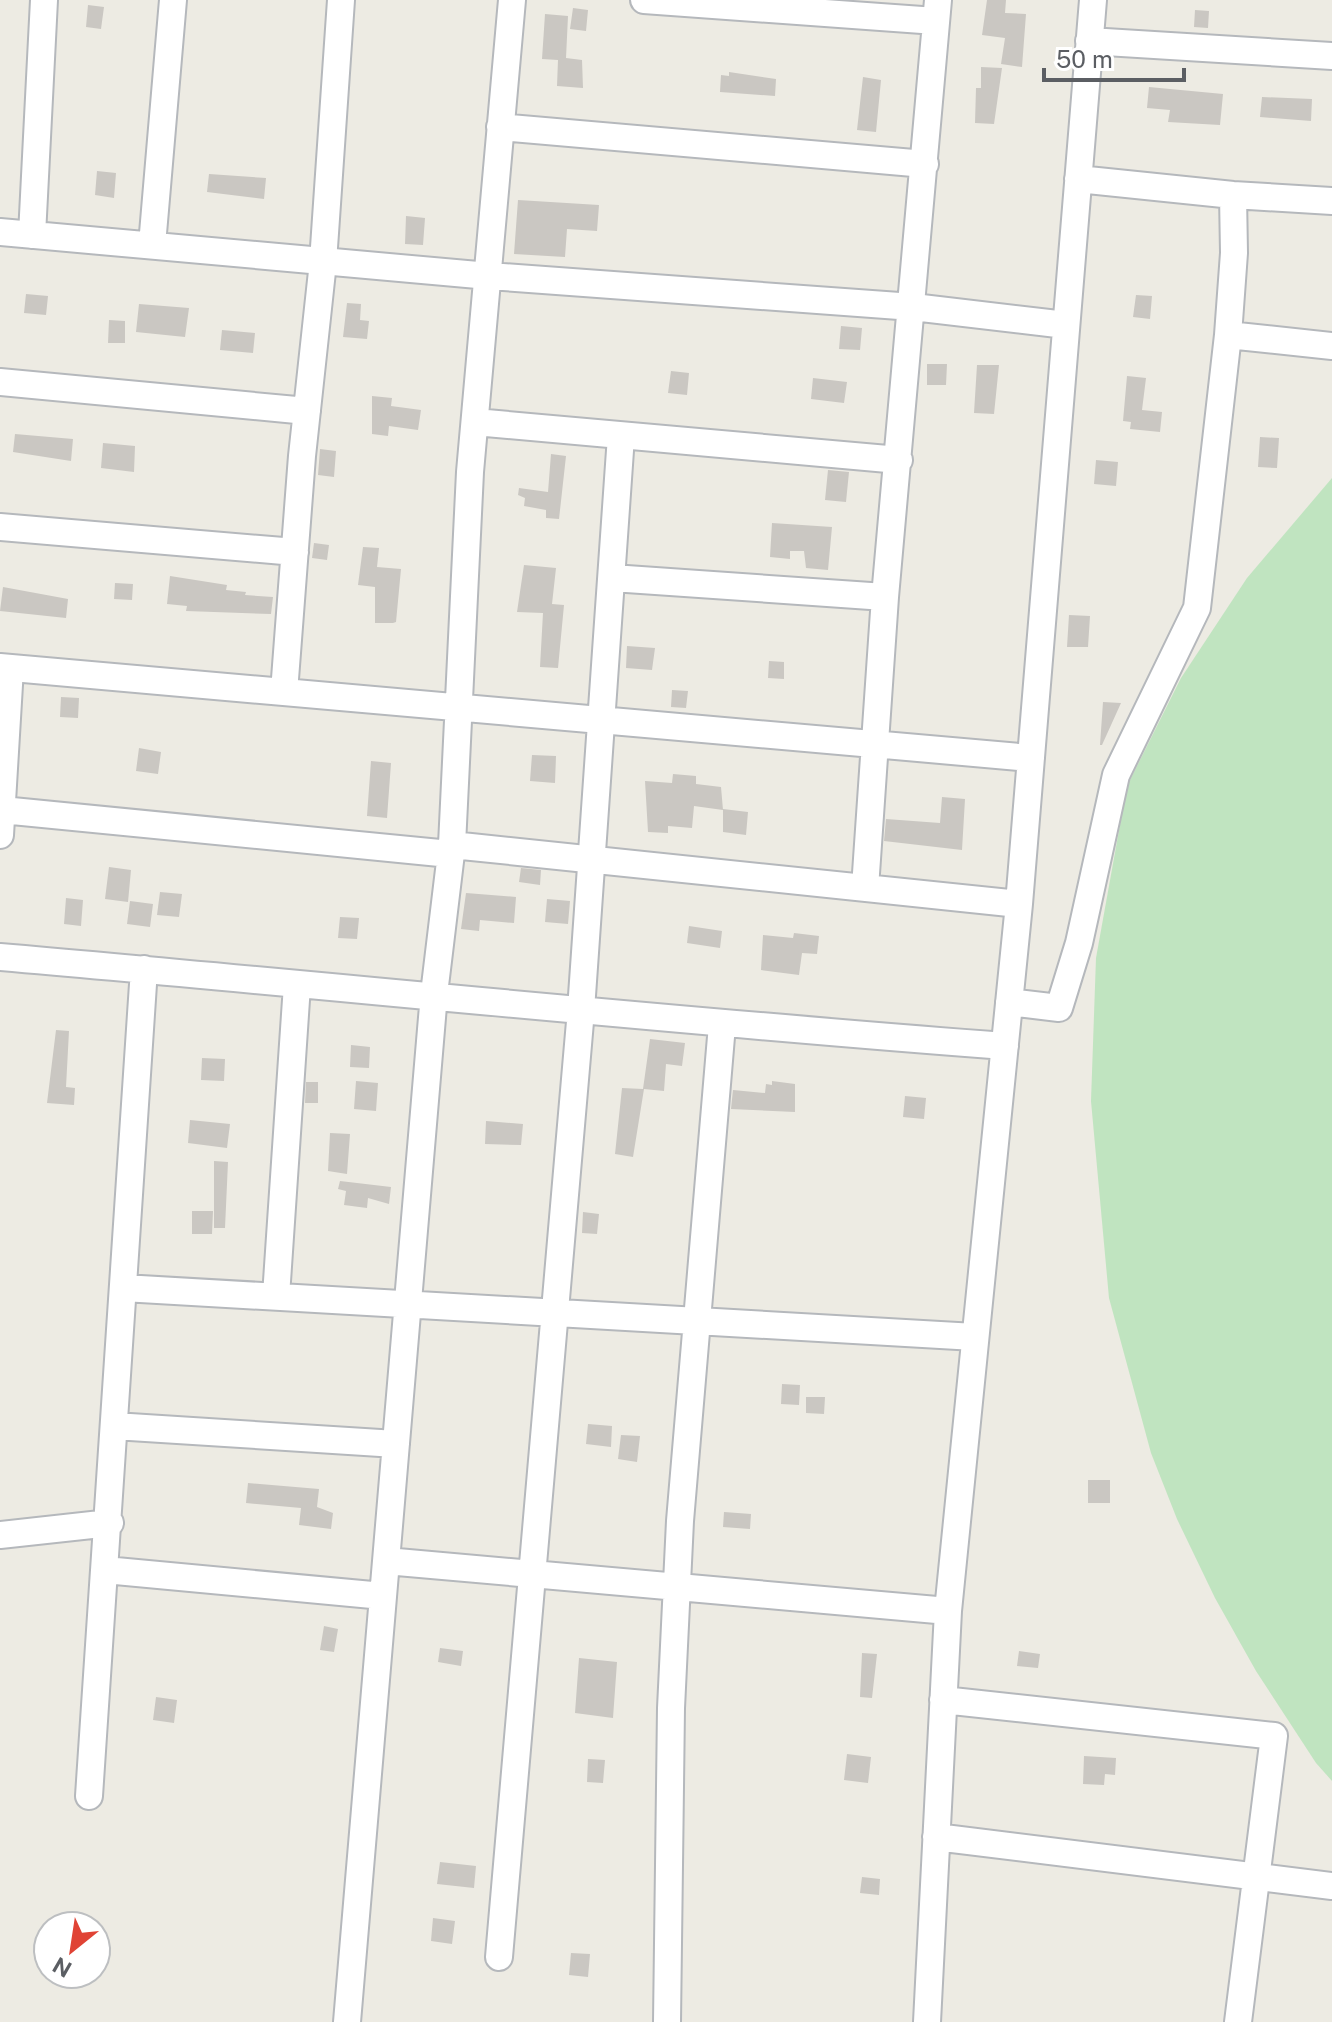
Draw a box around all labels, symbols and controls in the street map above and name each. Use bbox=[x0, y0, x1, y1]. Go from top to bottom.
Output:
scale bar bbox=[1044, 32, 1184, 82]
text: 50 m bbox=[1056, 45, 1113, 73]
north arrow bbox=[32, 1910, 112, 1990]
text: N bbox=[48, 1952, 76, 1983]

